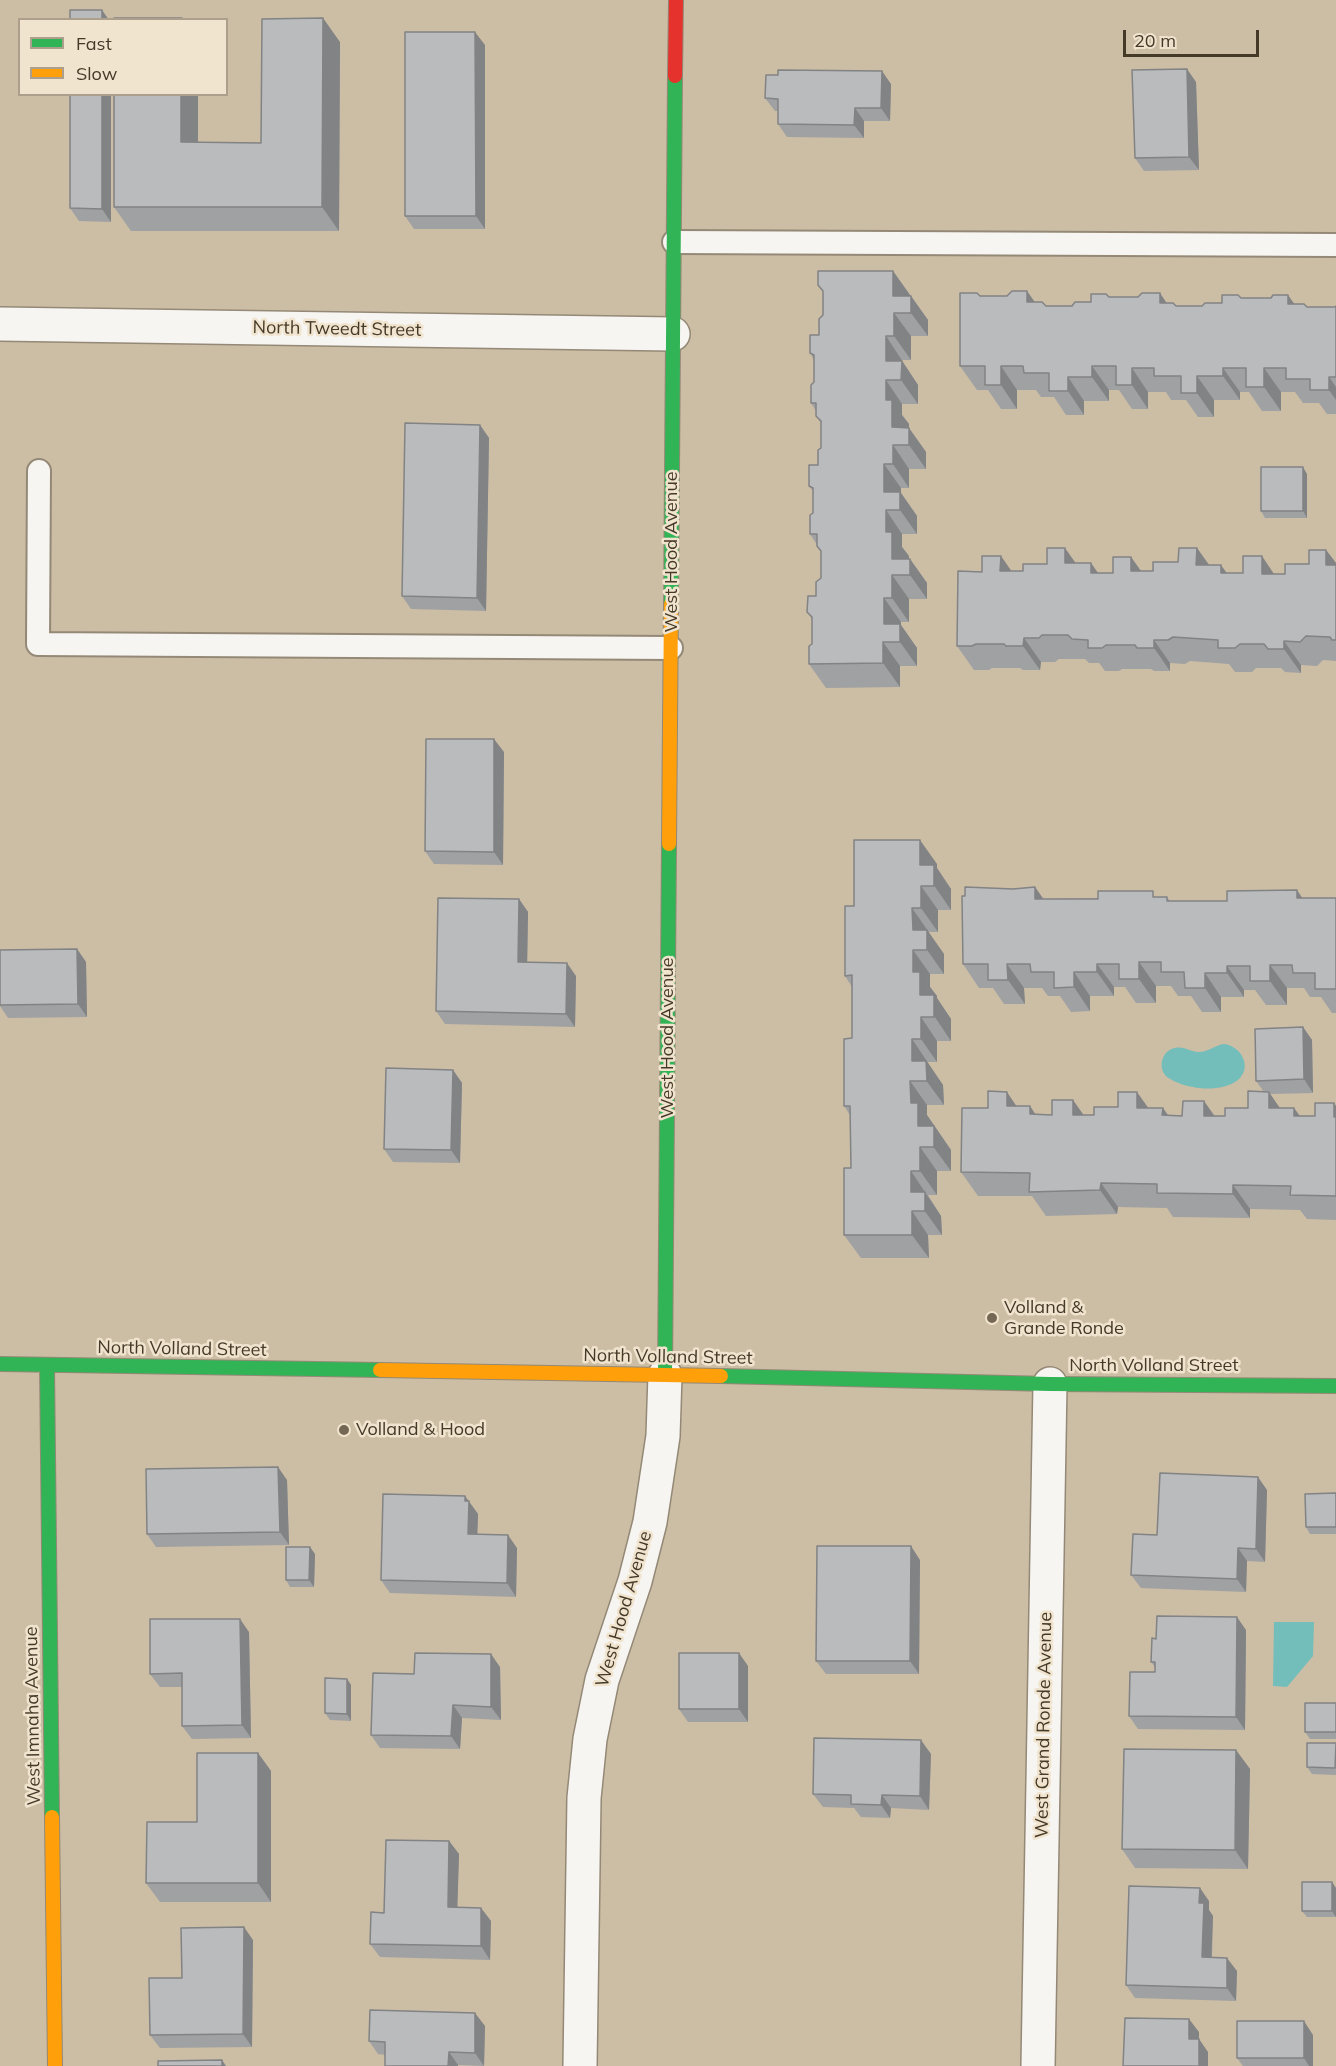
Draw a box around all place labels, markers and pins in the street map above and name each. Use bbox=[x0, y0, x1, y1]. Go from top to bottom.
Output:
place label: Volland & Grande Ronde bbox=[1004, 1297, 1124, 1340]
marker: Volland & Grande Ronde bbox=[985, 1311, 999, 1325]
place label: Volland & Hood bbox=[356, 1419, 485, 1441]
marker: Volland & Hood bbox=[337, 1423, 351, 1437]

